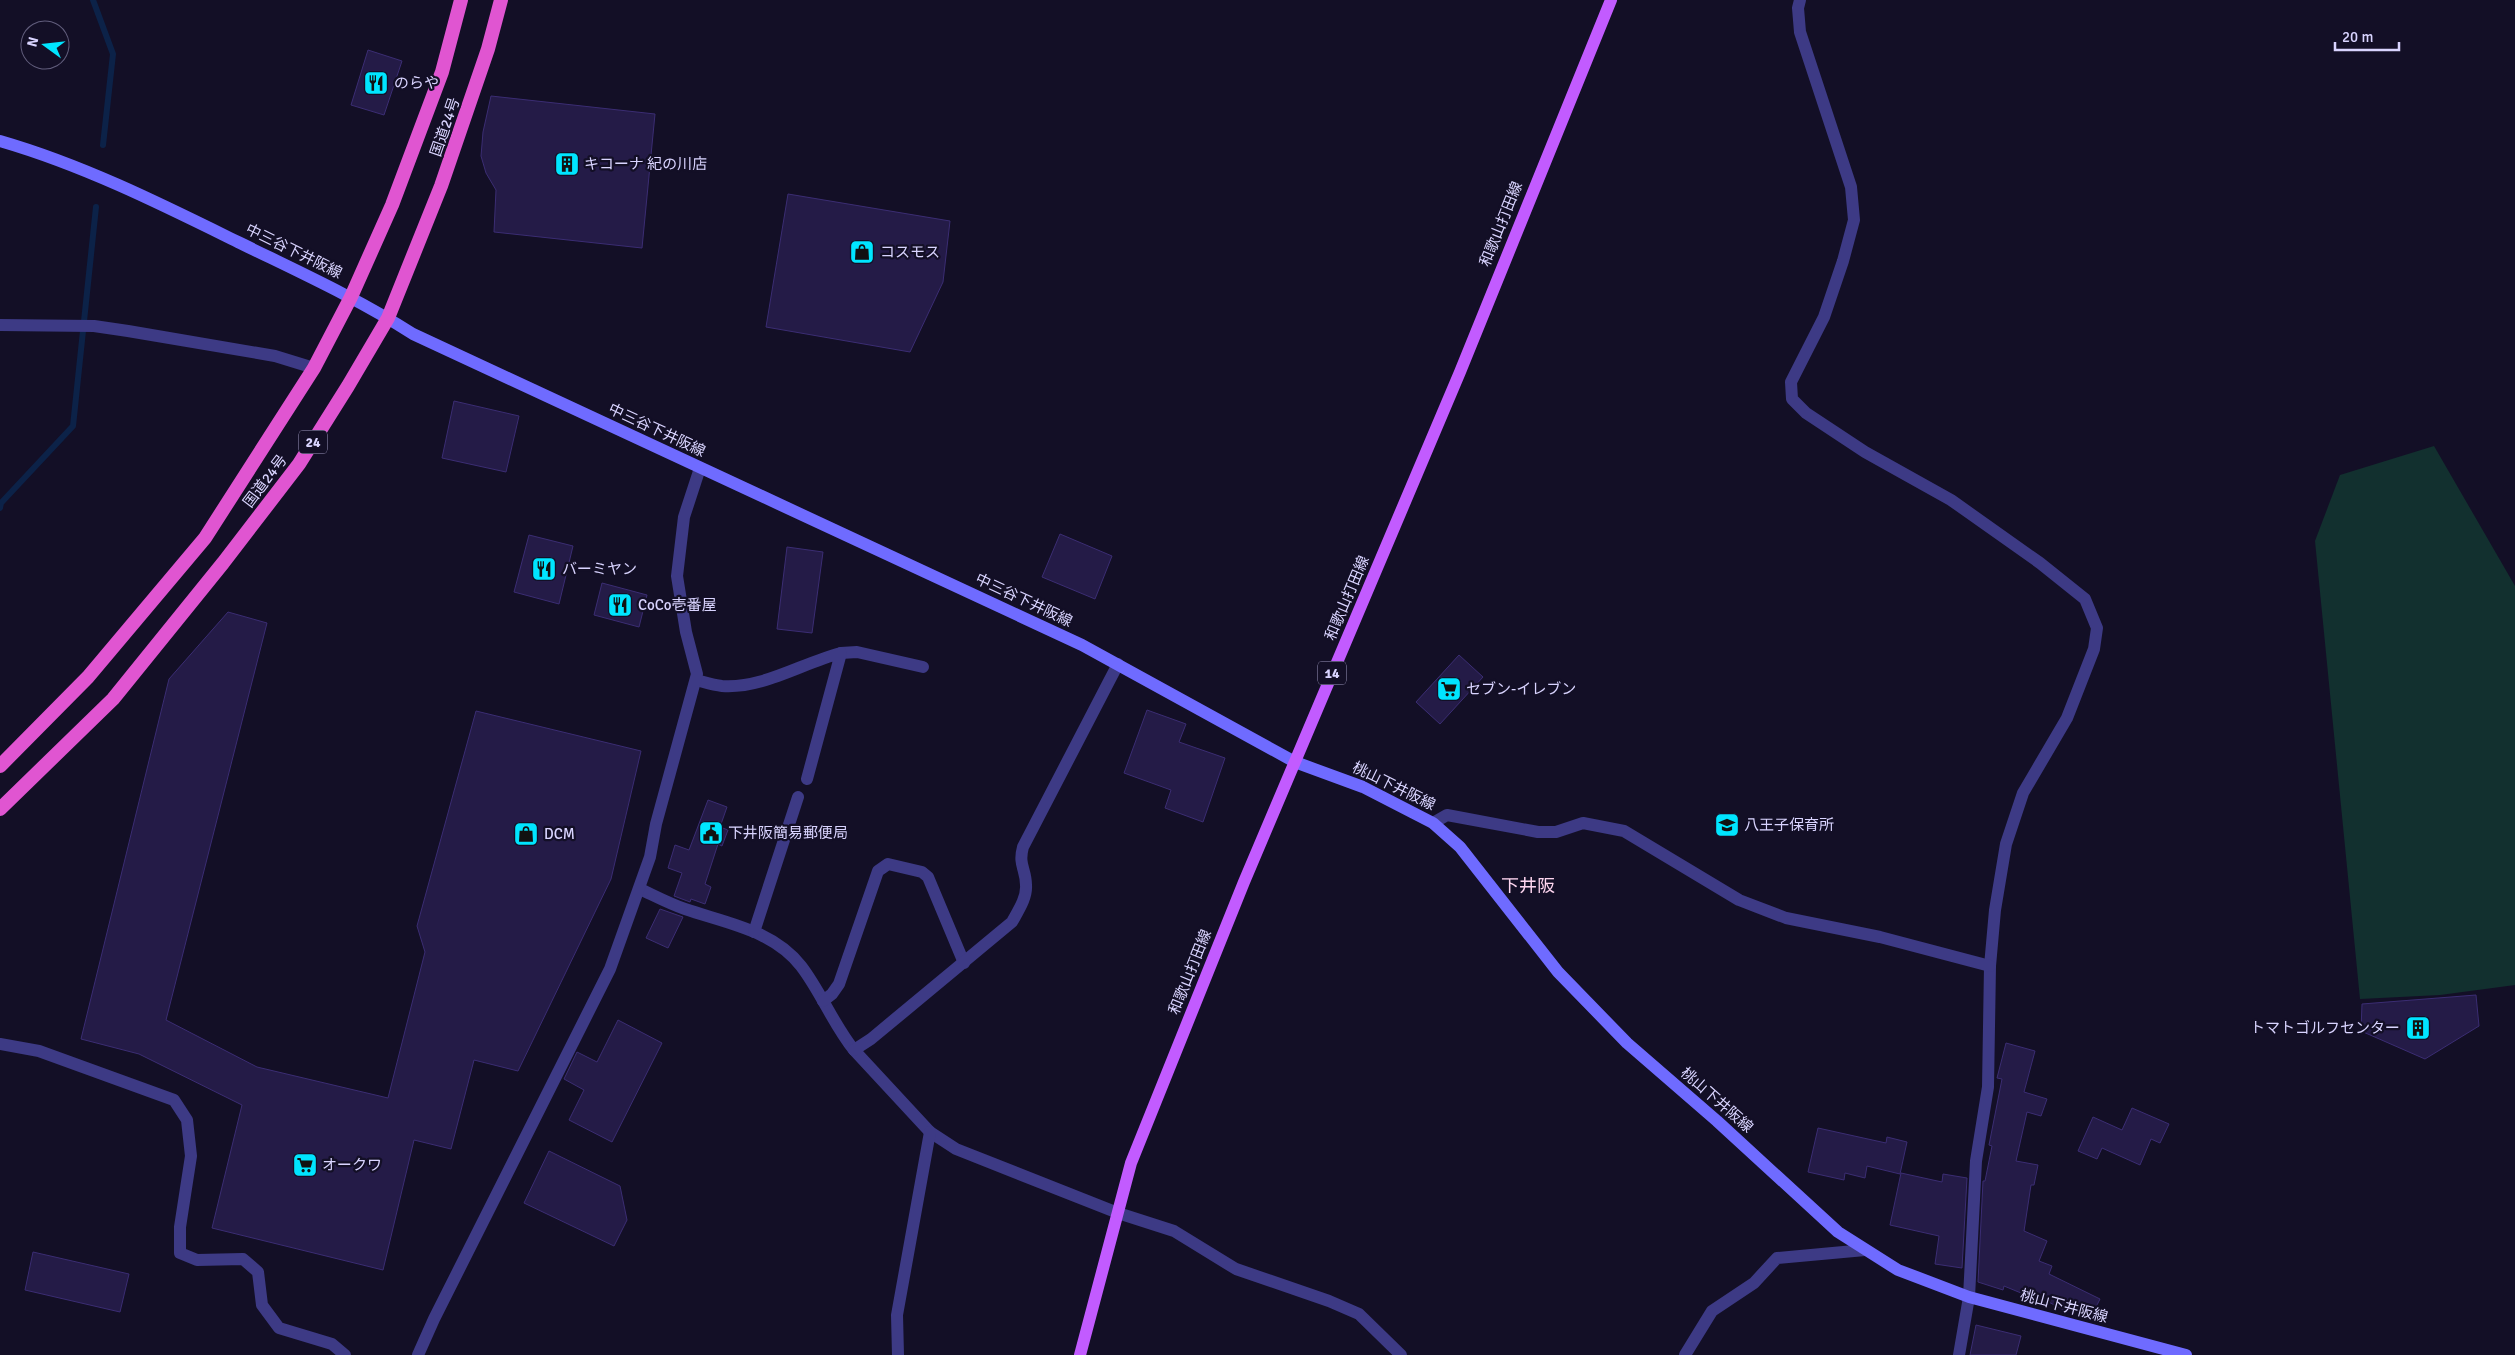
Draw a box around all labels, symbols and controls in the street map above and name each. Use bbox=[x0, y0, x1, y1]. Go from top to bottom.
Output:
north arrow bbox=[20, 20, 70, 70]
scale bar bbox=[2335, 20, 2399, 52]
text: 20 m bbox=[2342, 28, 2373, 46]
text: N bbox=[23, 35, 42, 49]
restaurant icon: のらや bbox=[363, 70, 389, 96]
place label: のらや bbox=[394, 74, 439, 92]
street label: 国道24号 bbox=[427, 95, 463, 159]
building icon: キコーナ 紀の川店 bbox=[554, 151, 580, 177]
place label: キコーナ 紀の川店 bbox=[584, 155, 707, 173]
street label: 和歌山打田線 bbox=[1476, 179, 1526, 269]
street label: 中三谷下井阪線 bbox=[243, 220, 345, 282]
shop icon: コスモス bbox=[849, 239, 875, 265]
place label: コスモス bbox=[880, 243, 940, 261]
street label: 中三谷下井阪線 bbox=[606, 400, 708, 460]
road number: 24 bbox=[299, 431, 327, 454]
street label: 国道24号 bbox=[239, 451, 291, 511]
street label: 和歌山打田線 bbox=[1321, 553, 1373, 643]
restaurant icon: バーミヤン bbox=[531, 556, 557, 582]
place label: バーミヤン bbox=[562, 560, 637, 578]
street label: 中三谷下井阪線 bbox=[973, 570, 1075, 630]
restaurant icon: CoCo壱番屋 bbox=[607, 592, 633, 618]
place label: CoCo壱番屋 bbox=[638, 596, 717, 614]
road number: 14 bbox=[1318, 661, 1346, 684]
supermarket icon: セブン-イレブン bbox=[1436, 676, 1462, 702]
place label: セブン-イレブン bbox=[1466, 680, 1576, 698]
street label: 桃山下井阪線 bbox=[1350, 758, 1438, 814]
school or university icon: 八王子保育所 bbox=[1714, 812, 1740, 838]
place label: 八王子保育所 bbox=[1744, 816, 1834, 834]
public building icon: 下井阪簡易郵便局 bbox=[698, 820, 724, 846]
shop icon: DCM bbox=[513, 821, 539, 847]
place label: 下井阪簡易郵便局 bbox=[728, 824, 848, 842]
place label: DCM bbox=[544, 825, 575, 843]
district label: 下井阪 bbox=[1501, 875, 1555, 897]
street label: 和歌山打田線 bbox=[1165, 927, 1215, 1017]
building icon: トマトゴルフセンター bbox=[2405, 1015, 2431, 1041]
place label: トマトゴルフセンター bbox=[2250, 1019, 2400, 1037]
street label: 桃山下井阪線 bbox=[1677, 1064, 1757, 1136]
supermarket icon: オークワ bbox=[292, 1152, 318, 1178]
place label: オークワ bbox=[322, 1156, 382, 1174]
street label: 桃山下井阪線 bbox=[2018, 1286, 2110, 1326]

